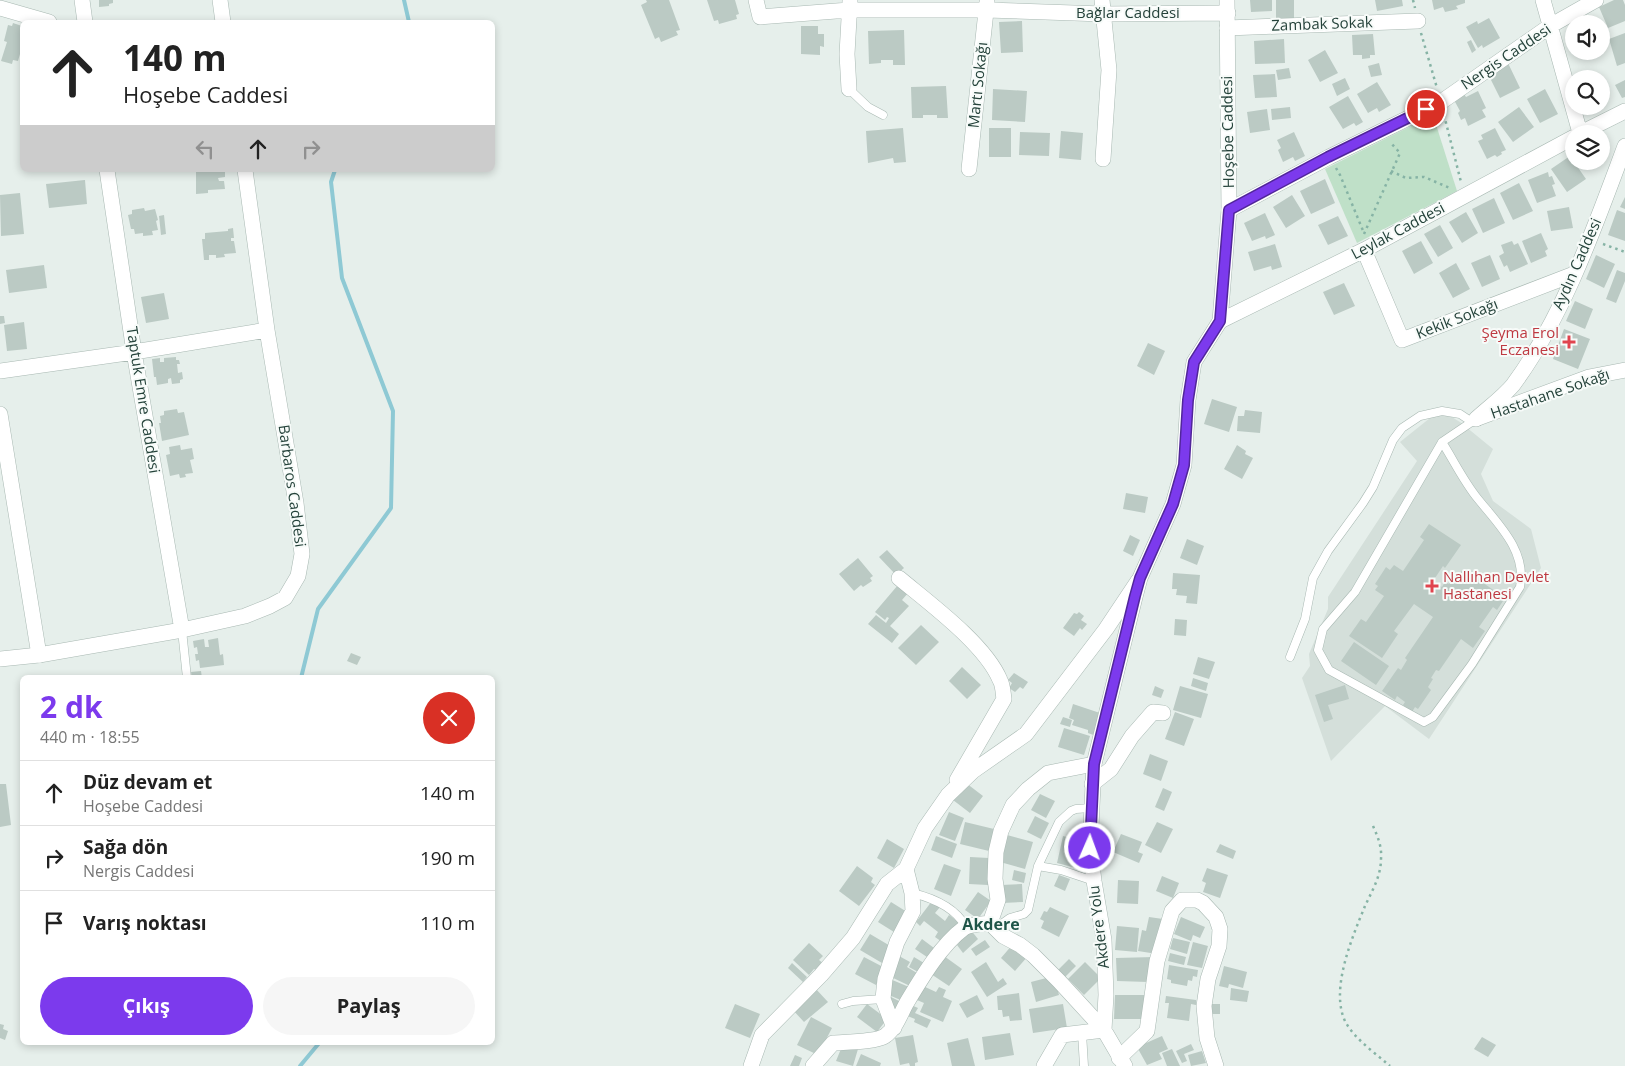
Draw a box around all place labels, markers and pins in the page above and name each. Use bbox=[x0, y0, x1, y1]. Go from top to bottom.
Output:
pin bbox=[1405, 88, 1447, 130]
place label: Şeyma Erol Eczanesi bbox=[1481, 322, 1559, 359]
marker: Şeyma Erol Eczanesi bbox=[1563, 336, 1575, 348]
place label: Nallıhan Devlet Hastanesi bbox=[1443, 566, 1549, 603]
marker: Nallıhan Devlet Hastanesi bbox=[1425, 579, 1439, 593]

